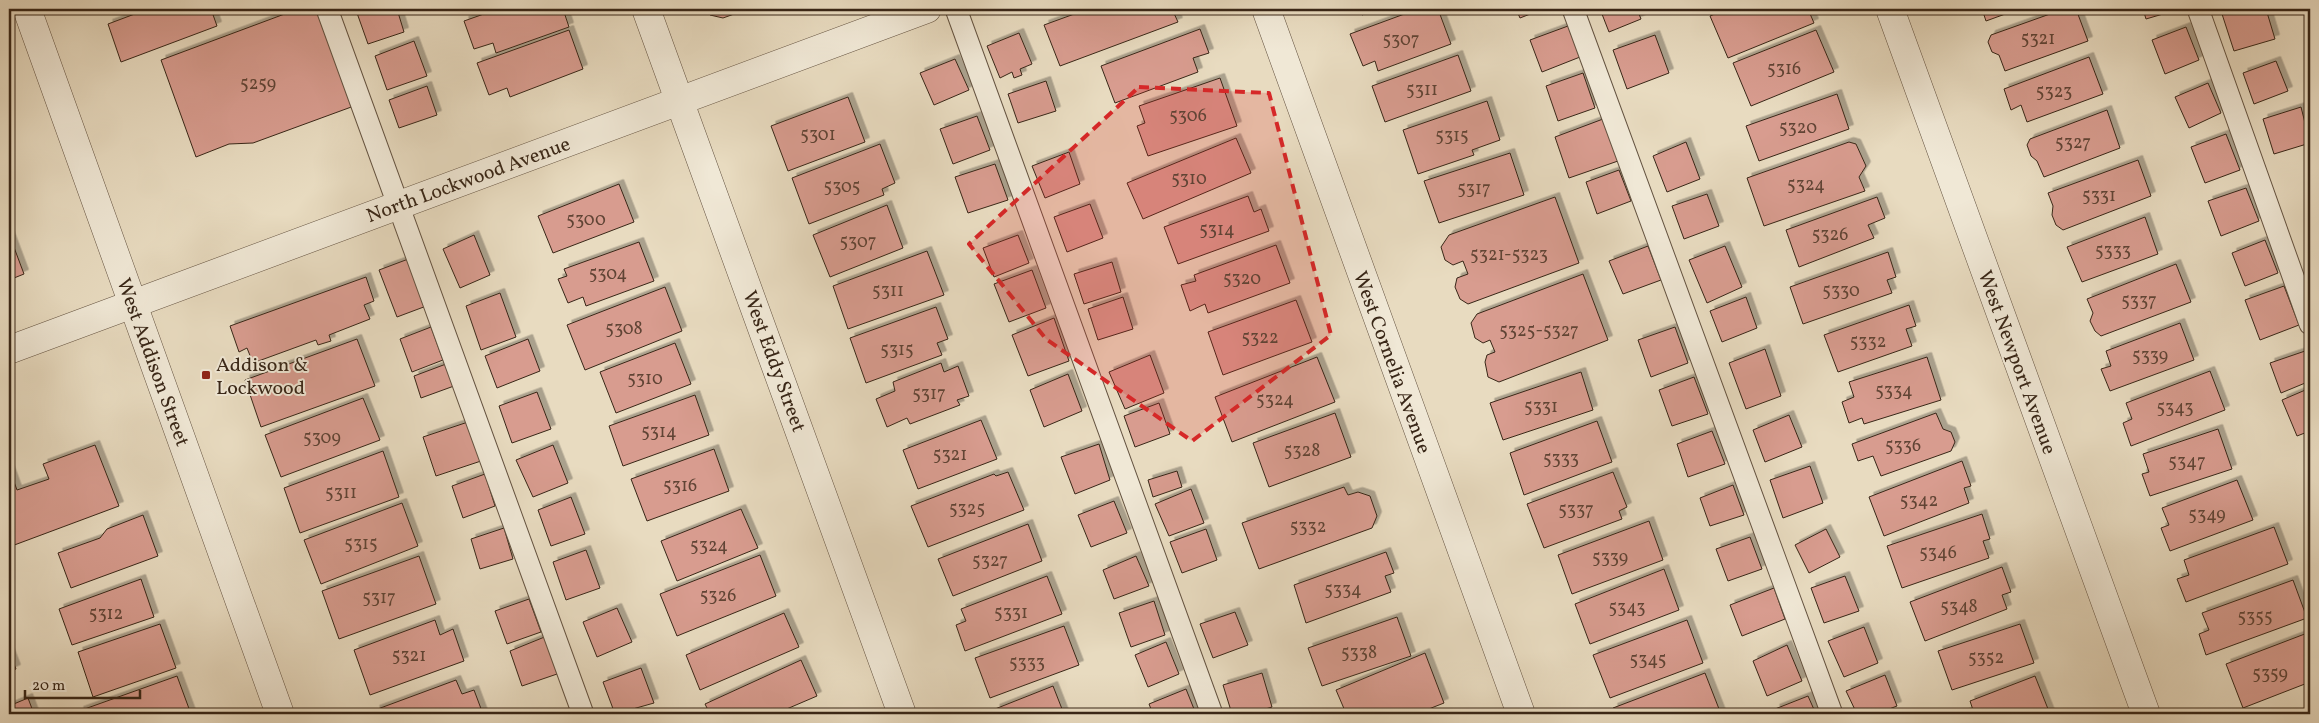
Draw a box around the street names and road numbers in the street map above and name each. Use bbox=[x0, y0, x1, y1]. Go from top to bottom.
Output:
street label: North Lockwood Avenue bbox=[363, 131, 575, 231]
street label: West Cornelia Avenue bbox=[1345, 267, 1437, 458]
street label: West Newport Avenue bbox=[1970, 267, 2062, 459]
street label: West Addison Street bbox=[109, 275, 196, 451]
street label: West Eddy Street bbox=[735, 287, 812, 436]

